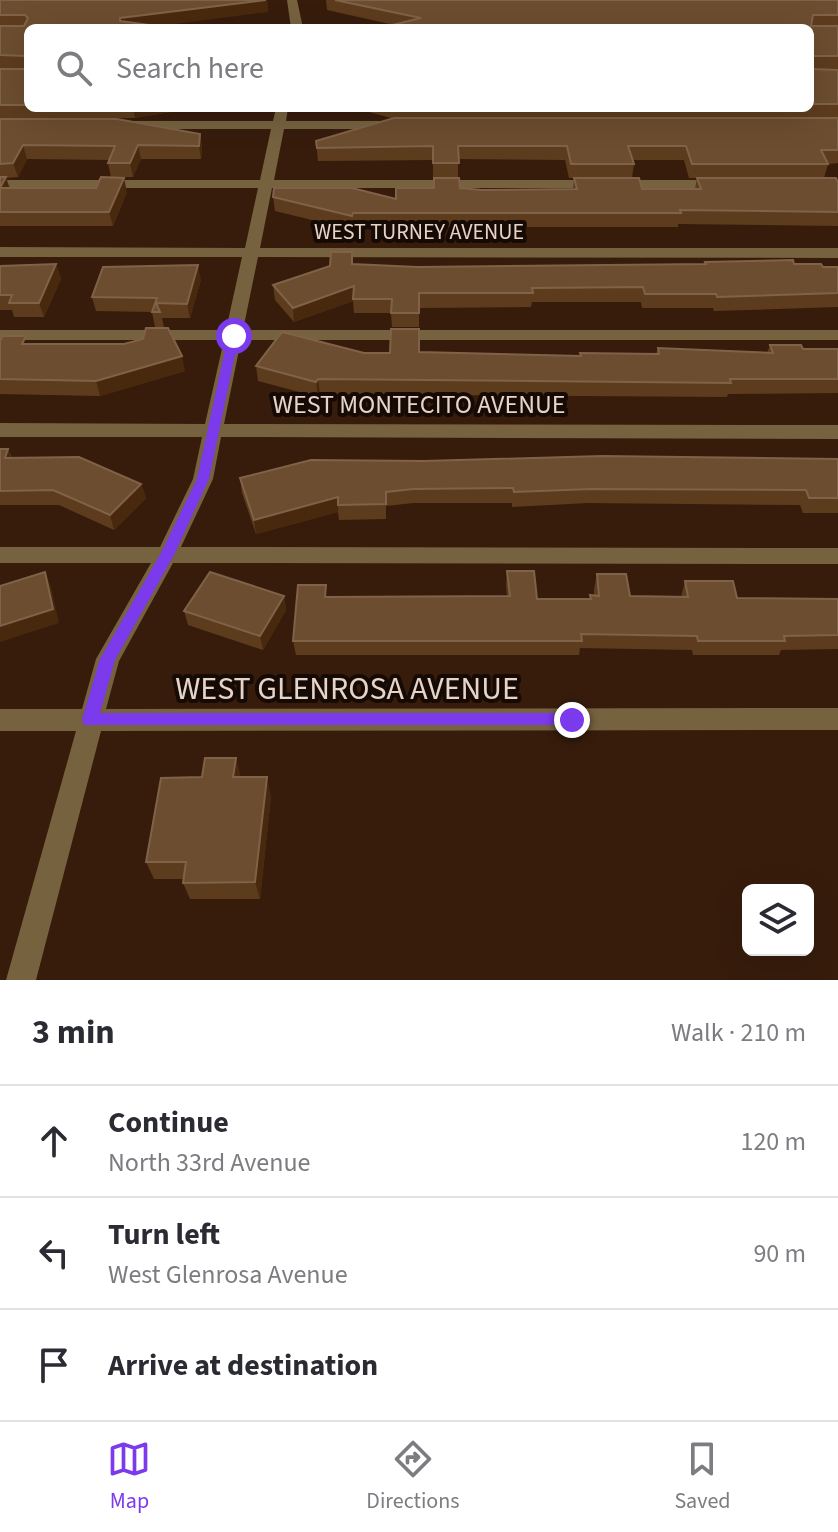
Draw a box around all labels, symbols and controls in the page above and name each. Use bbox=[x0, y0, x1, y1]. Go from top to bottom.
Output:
search box bbox=[24, 24, 814, 112]
icon: search bbox=[52, 46, 96, 90]
text: Search here bbox=[116, 47, 264, 90]
street label: WEST TURNEY AVENUE bbox=[314, 216, 524, 248]
route start bbox=[216, 318, 252, 354]
street label: WEST MONTECITO AVENUE bbox=[273, 386, 565, 423]
street label: WEST GLENROSA AVENUE bbox=[175, 666, 519, 712]
route end bbox=[554, 702, 590, 738]
map controls bbox=[742, 884, 814, 956]
button: layers bbox=[742, 884, 814, 956]
text: 3 min bbox=[32, 1008, 115, 1057]
text: Walk · 210 m bbox=[671, 1014, 806, 1051]
text: Continue bbox=[108, 1101, 229, 1144]
icon: ahead bbox=[32, 1119, 76, 1163]
text: 120 m bbox=[740, 1123, 806, 1160]
text: North 33rd Avenue bbox=[108, 1144, 310, 1181]
text: Turn left bbox=[108, 1213, 220, 1256]
icon: left bbox=[32, 1231, 76, 1275]
text: 90 m bbox=[753, 1235, 806, 1272]
text: West Glenrosa Avenue bbox=[108, 1256, 348, 1293]
icon: arrive bbox=[32, 1343, 76, 1387]
text: Arrive at destination bbox=[108, 1344, 378, 1387]
tab: Map bbox=[107, 1437, 151, 1517]
tab: Directions bbox=[366, 1437, 459, 1517]
tab: Saved bbox=[674, 1437, 731, 1517]

